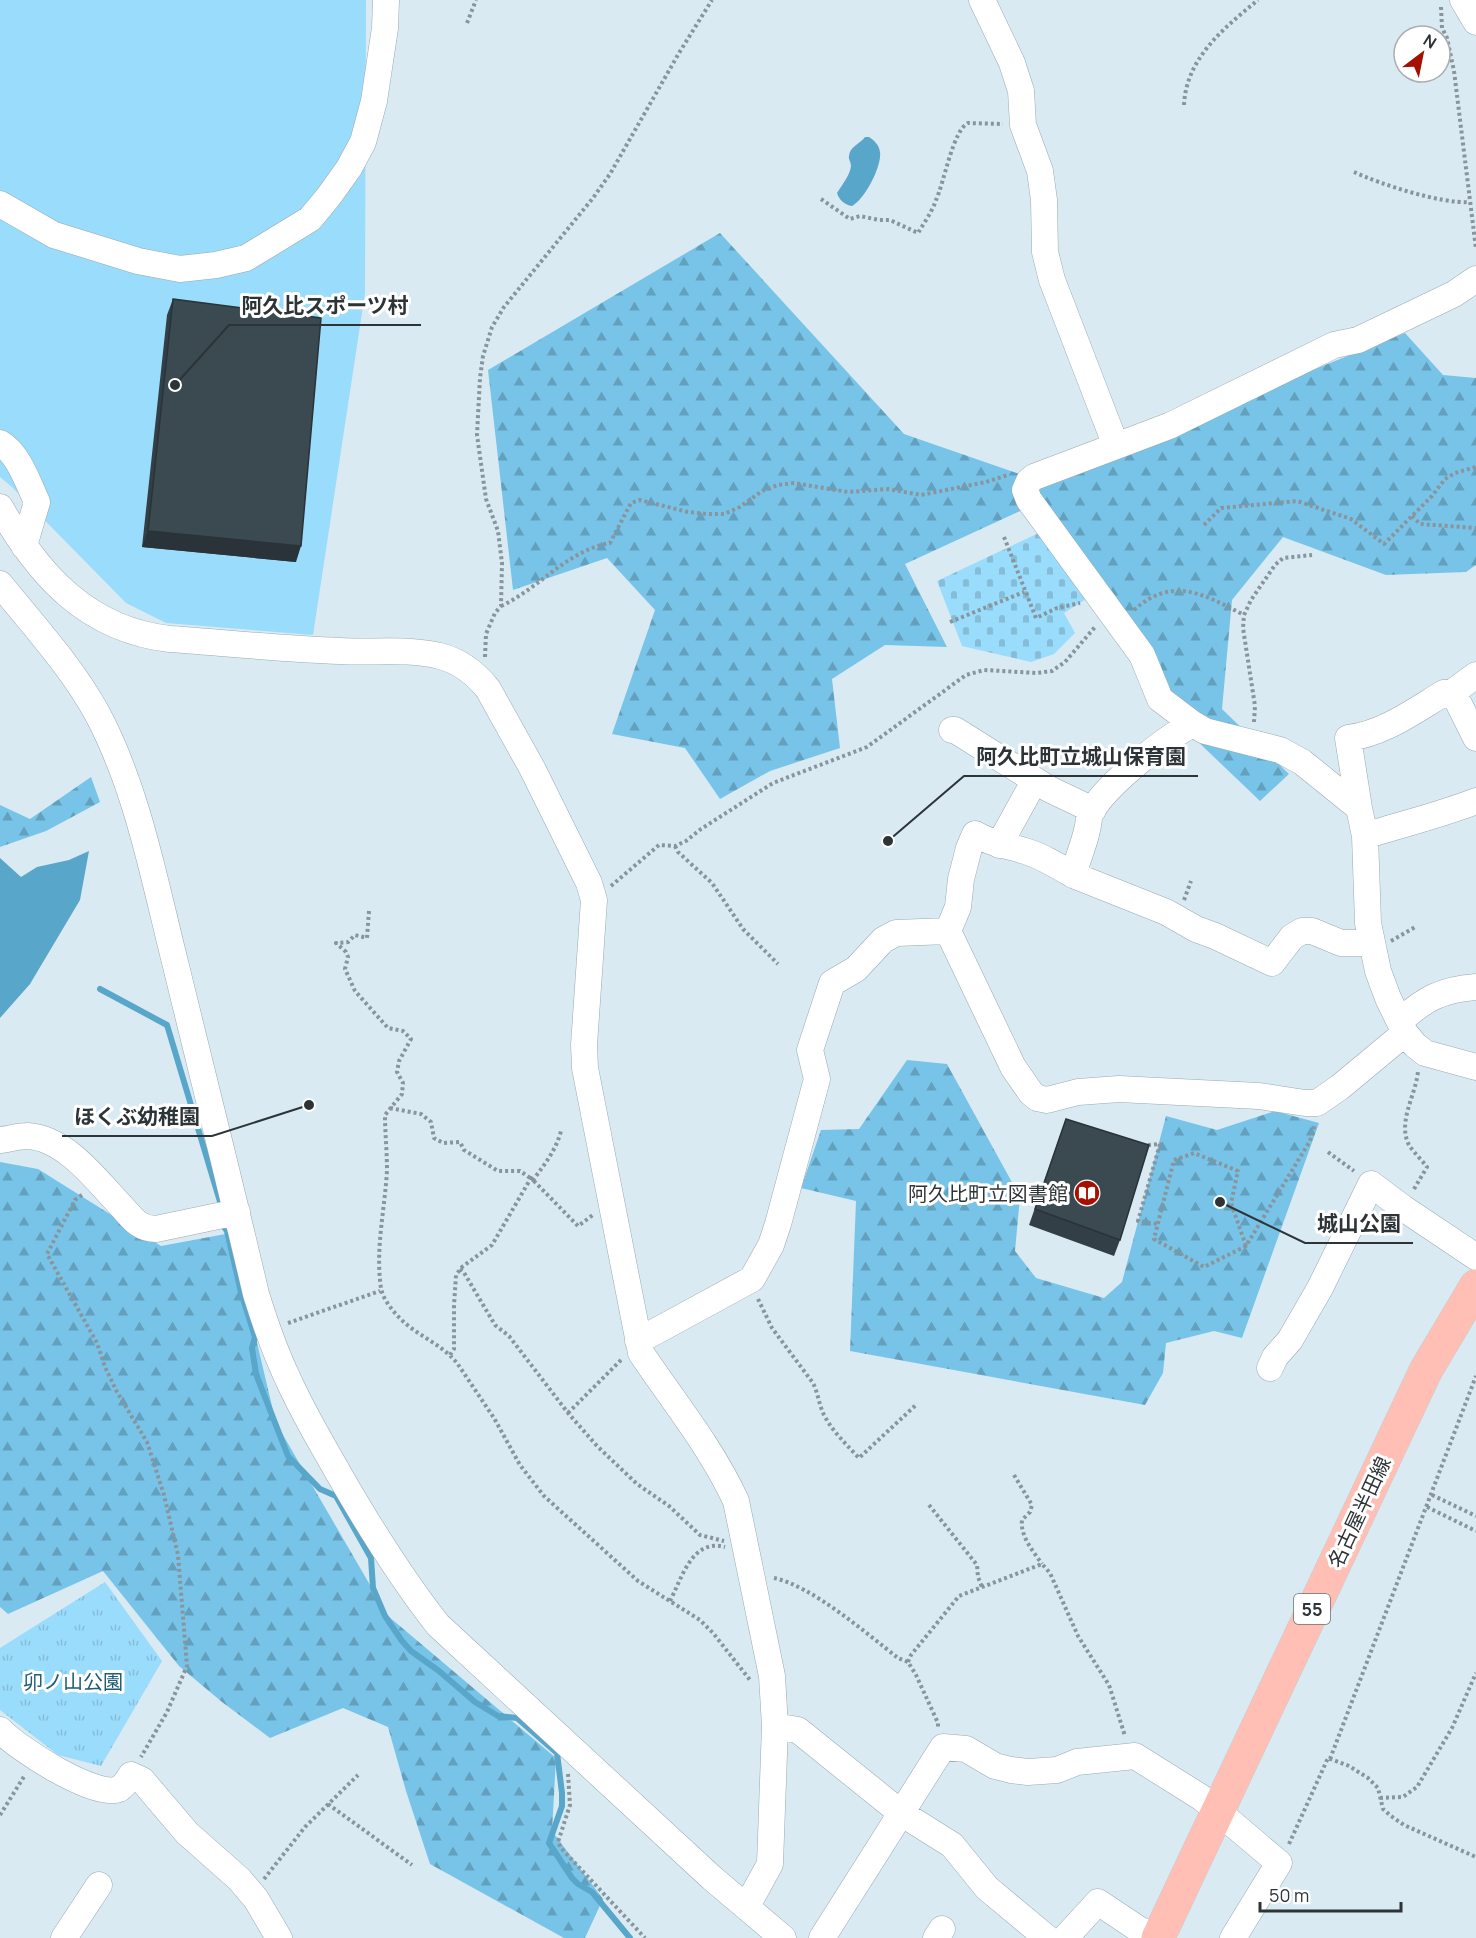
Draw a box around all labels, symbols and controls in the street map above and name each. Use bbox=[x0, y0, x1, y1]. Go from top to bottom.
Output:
north arrow bbox=[1392, 24, 1452, 84]
text: N bbox=[1419, 29, 1441, 54]
callout: 阿久比スポーツ村 bbox=[229, 286, 421, 325]
text: 阿久比スポーツ村 bbox=[241, 291, 409, 319]
callout: 阿久比町立城山保育園 bbox=[964, 737, 1198, 776]
text: 阿久比町立城山保育園 bbox=[976, 742, 1186, 770]
callout: ほくぶ幼稚園 bbox=[62, 1097, 212, 1136]
text: ほくぶ幼稚園 bbox=[74, 1102, 200, 1130]
library icon: 阿久比町立図書館 bbox=[1072, 1178, 1102, 1208]
place label: 阿久比町立図書館 bbox=[908, 1180, 1068, 1207]
callout: 城山公園 bbox=[1305, 1204, 1413, 1243]
text: 城山公園 bbox=[1317, 1209, 1401, 1237]
street label: 名古屋半田線 bbox=[1321, 1452, 1397, 1572]
road number: 55 bbox=[1294, 1594, 1330, 1624]
park label: 卯ノ山公園 bbox=[23, 1668, 123, 1695]
scale bar bbox=[1260, 1875, 1401, 1913]
text: 50 m bbox=[1269, 1883, 1309, 1907]

